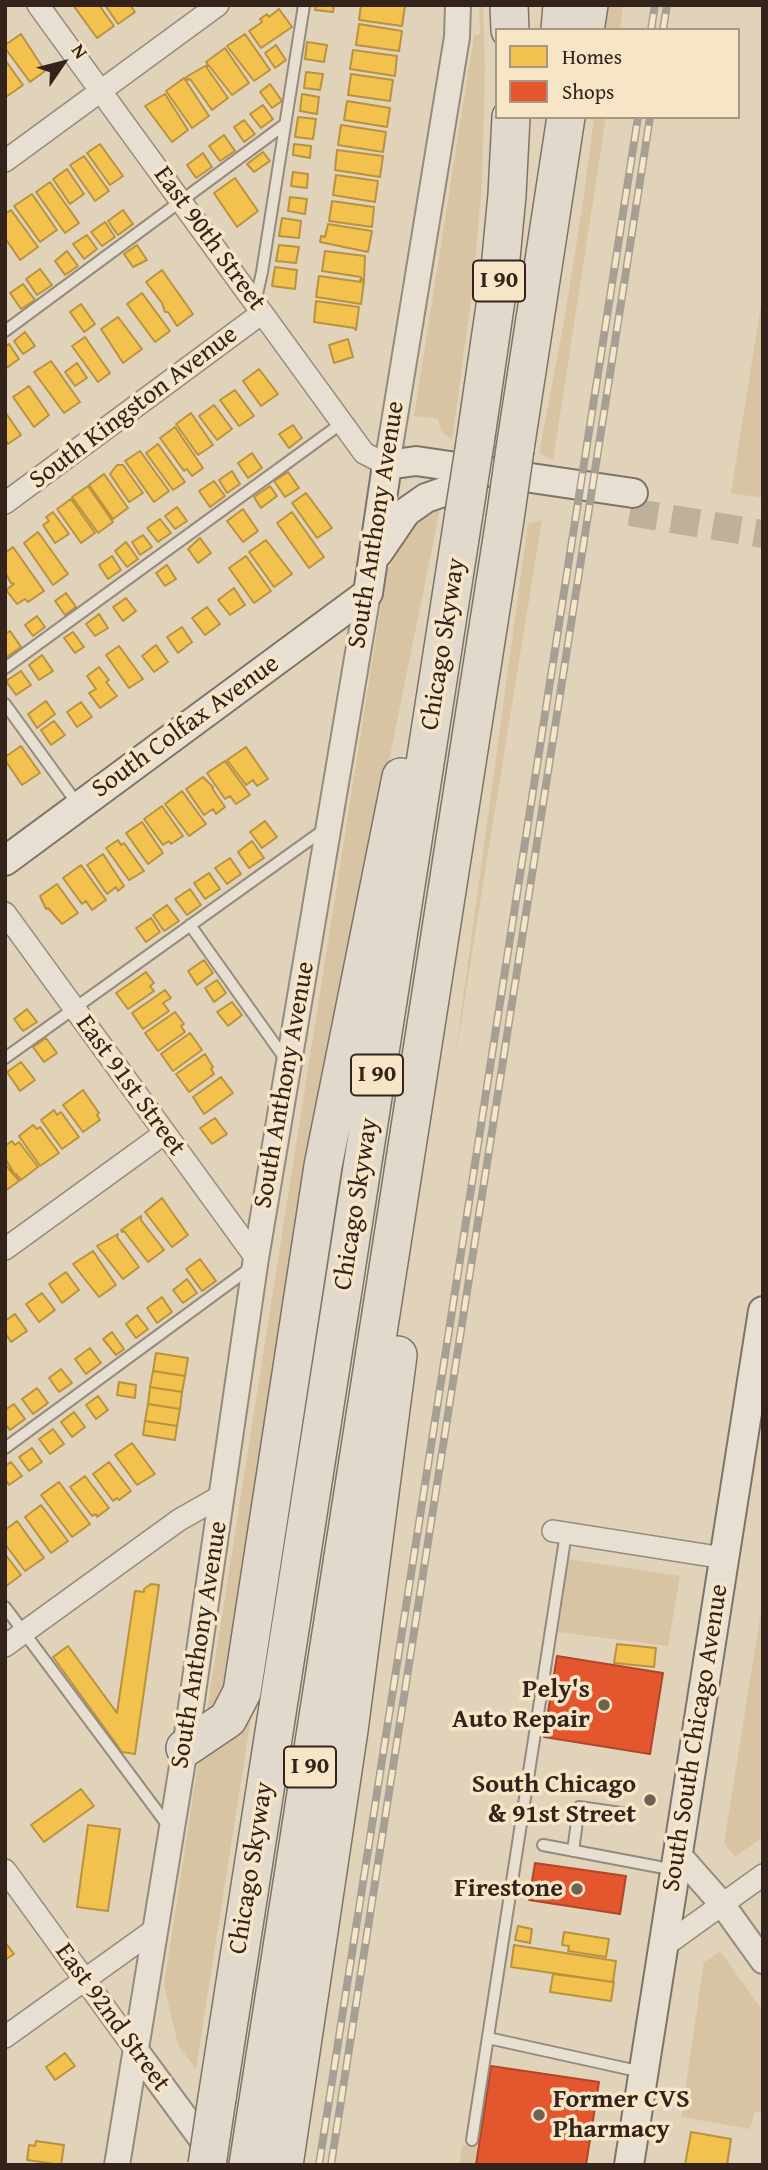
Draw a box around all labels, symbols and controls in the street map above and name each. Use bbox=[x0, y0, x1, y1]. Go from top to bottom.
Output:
north arrow bbox=[28, 28, 98, 98]
legend bbox=[495, 28, 740, 119]
text: N bbox=[65, 38, 95, 64]
text: Homes bbox=[562, 41, 622, 72]
text: Shops bbox=[562, 76, 614, 107]
street label: East 90th Street bbox=[146, 161, 272, 317]
road number: I 90 bbox=[473, 260, 525, 302]
street label: South Kingston Avenue bbox=[24, 319, 244, 497]
street label: South Anthony Avenue bbox=[342, 399, 412, 651]
street label: Chicago Skyway bbox=[415, 556, 473, 732]
street label: South Colfax Avenue bbox=[86, 649, 286, 805]
street label: South Anthony Avenue bbox=[248, 959, 322, 1211]
street label: East 91st Street bbox=[68, 1009, 192, 1163]
road number: I 90 bbox=[351, 1055, 403, 1096]
street label: Chicago Skyway bbox=[328, 1116, 386, 1292]
street label: South Anthony Avenue bbox=[165, 1519, 235, 1771]
street label: South South Chicago Avenue bbox=[656, 1582, 736, 1894]
place label: Pely's Auto Repair bbox=[452, 1674, 590, 1736]
marker: Pely's Auto Repair bbox=[596, 1697, 612, 1713]
road number: I 90 bbox=[284, 1746, 336, 1787]
place label: South Chicago & 91st Street bbox=[472, 1769, 636, 1830]
street label: Chicago Skyway bbox=[223, 1780, 281, 1956]
marker: South Chicago & 91st Street bbox=[642, 1792, 658, 1808]
place label: Firestone bbox=[454, 1873, 563, 1905]
marker: Firestone bbox=[569, 1881, 585, 1897]
street label: East 92nd Street bbox=[48, 1938, 176, 2098]
place label: Former CVS Pharmacy bbox=[553, 2084, 690, 2146]
marker: Former CVS Pharmacy bbox=[531, 2107, 547, 2123]

